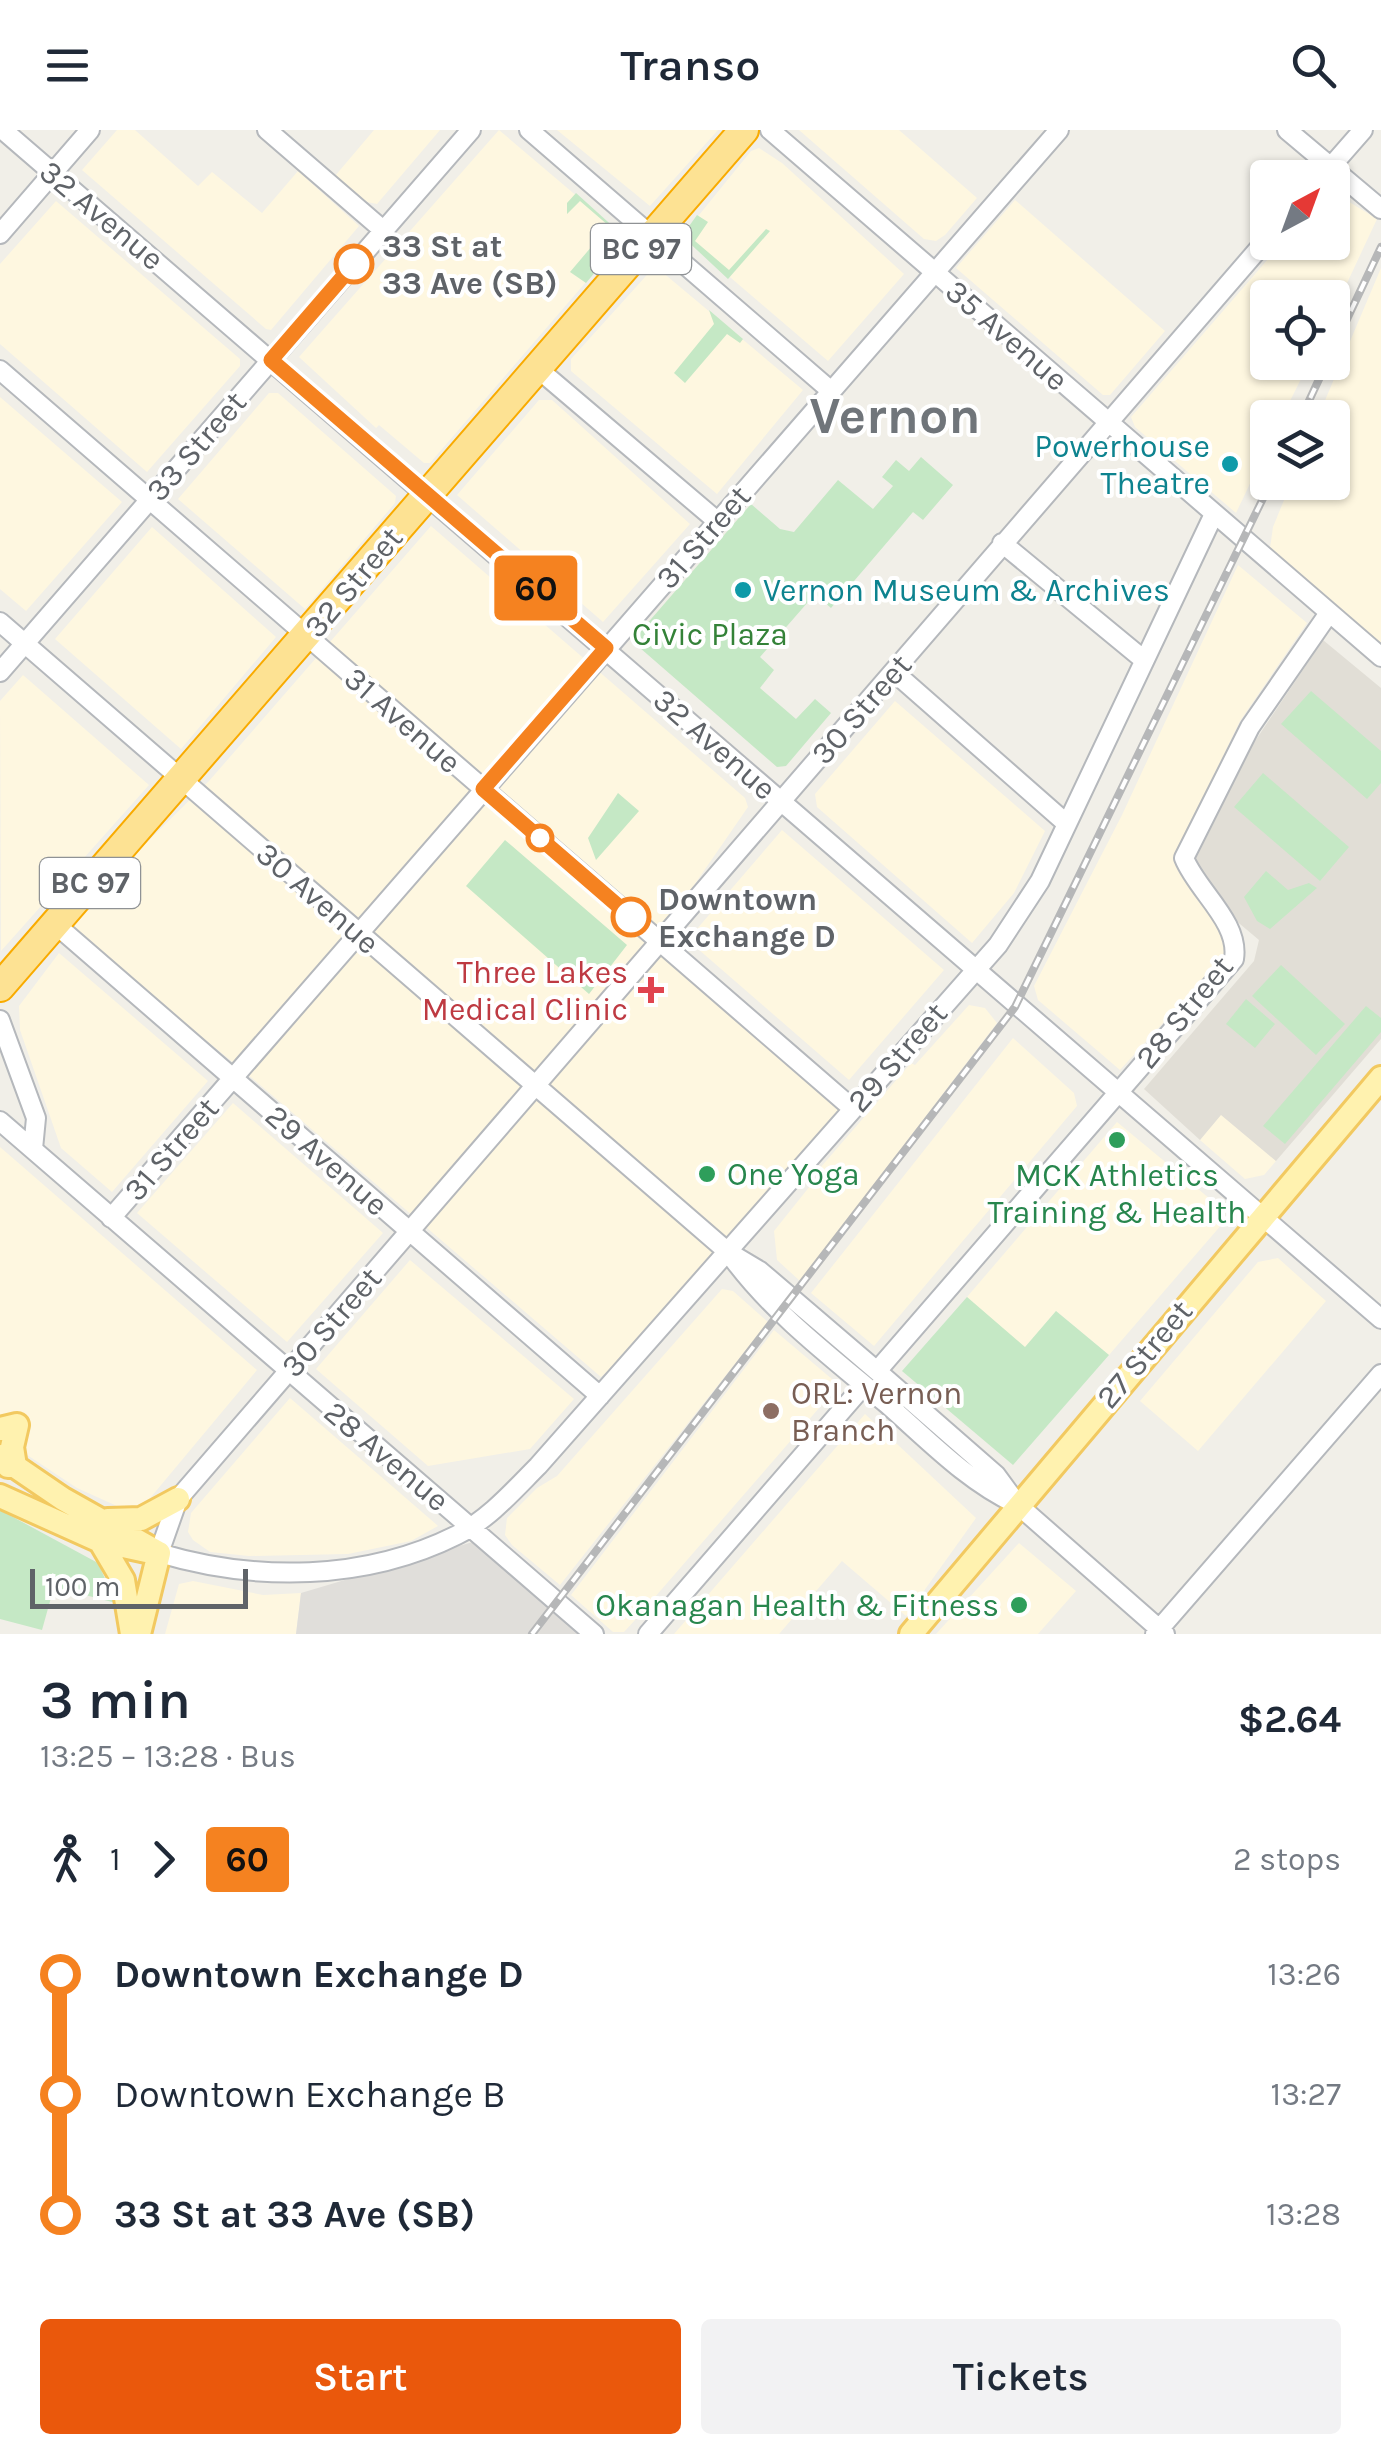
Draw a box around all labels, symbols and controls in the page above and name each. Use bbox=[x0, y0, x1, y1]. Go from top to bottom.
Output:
icon: menu bbox=[40, 38, 95, 93]
icon: search bbox=[1286, 38, 1341, 93]
text: Transo bbox=[621, 39, 760, 91]
street label: 32 Avenue bbox=[32, 153, 171, 278]
north arrow bbox=[1250, 160, 1350, 260]
map controls bbox=[1250, 160, 1350, 500]
road number: BC 97 bbox=[591, 224, 691, 274]
place label: 33 St at 33 Ave (SB) bbox=[382, 228, 558, 302]
marker: 33 St at 33 Ave (SB) bbox=[335, 245, 373, 283]
street label: 35 Avenue bbox=[938, 272, 1075, 399]
button: locate bbox=[1250, 280, 1350, 380]
street label: 33 Street bbox=[139, 384, 254, 509]
district label: Vernon bbox=[809, 385, 981, 446]
button: layers bbox=[1250, 400, 1350, 500]
place label: Powerhouse Theatre bbox=[1034, 428, 1210, 502]
marker: Powerhouse Theatre bbox=[1219, 453, 1241, 475]
street label: 31 Street bbox=[648, 478, 758, 597]
street label: 32 Street bbox=[297, 520, 410, 645]
line badge: 60 bbox=[491, 556, 581, 620]
text: 60 bbox=[514, 568, 558, 609]
place label: Vernon Museum & Archives bbox=[763, 572, 1170, 609]
marker: Vernon Museum & Archives bbox=[732, 579, 754, 601]
park label: Civic Plaza bbox=[632, 616, 788, 653]
street label: 30 Street bbox=[804, 647, 919, 772]
street label: 31 Avenue bbox=[337, 660, 469, 781]
street label: 32 Avenue bbox=[646, 681, 784, 808]
unlabelled marker bbox=[527, 825, 553, 851]
street label: 30 Avenue bbox=[249, 835, 387, 962]
road number: BC 97 bbox=[40, 858, 140, 908]
place label: Downtown Exchange D bbox=[658, 881, 836, 955]
marker: Downtown Exchange D bbox=[612, 898, 650, 936]
street label: 28 Street bbox=[1128, 949, 1241, 1076]
place label: Three Lakes Medical Clinic bbox=[422, 954, 628, 1028]
marker: Three Lakes Medical Clinic bbox=[638, 977, 664, 1003]
street label: 29 Street bbox=[840, 995, 955, 1119]
street label: 31 Street bbox=[116, 1090, 226, 1209]
street label: 29 Avenue bbox=[258, 1097, 395, 1224]
marker: MCK Athletics Training & Health bbox=[1106, 1129, 1128, 1151]
place label: One Yoga bbox=[727, 1156, 860, 1193]
place label: MCK Athletics Training & Health bbox=[988, 1157, 1246, 1231]
marker: One Yoga bbox=[696, 1163, 718, 1185]
street label: 30 Street bbox=[274, 1260, 389, 1385]
street label: 27 Street bbox=[1089, 1293, 1200, 1416]
place label: ORL: Vernon Branch bbox=[791, 1375, 962, 1449]
street label: 28 Avenue bbox=[317, 1394, 456, 1519]
marker: ORL: Vernon Branch bbox=[760, 1400, 782, 1422]
scale bar bbox=[30, 1564, 248, 1608]
text: 100 m bbox=[45, 1570, 120, 1603]
place label: Okanagan Health & Fitness bbox=[595, 1587, 999, 1624]
marker: Okanagan Health & Fitness bbox=[1008, 1594, 1030, 1616]
text: 3 min bbox=[40, 1668, 191, 1732]
text: $2.64 bbox=[1238, 1697, 1341, 1742]
text: 13:25 – 13:28 · Bus bbox=[40, 1738, 296, 1775]
icon: walk bbox=[40, 1832, 95, 1887]
icon: forward bbox=[136, 1832, 191, 1887]
text: 60 bbox=[226, 1839, 269, 1880]
text: 1 bbox=[110, 1841, 121, 1878]
text: 2 stops bbox=[1233, 1841, 1341, 1878]
text: Downtown Exchange D bbox=[114, 1952, 524, 1997]
text: 13:26 bbox=[1267, 1956, 1341, 1993]
text: Downtown Exchange B bbox=[114, 2072, 506, 2117]
text: 13:27 bbox=[1271, 2076, 1341, 2113]
text: 33 St at 33 Ave (SB) bbox=[114, 2192, 475, 2237]
text: 13:28 bbox=[1266, 2196, 1341, 2233]
button: Start bbox=[40, 2319, 681, 2434]
button: Tickets bbox=[701, 2319, 1341, 2434]

